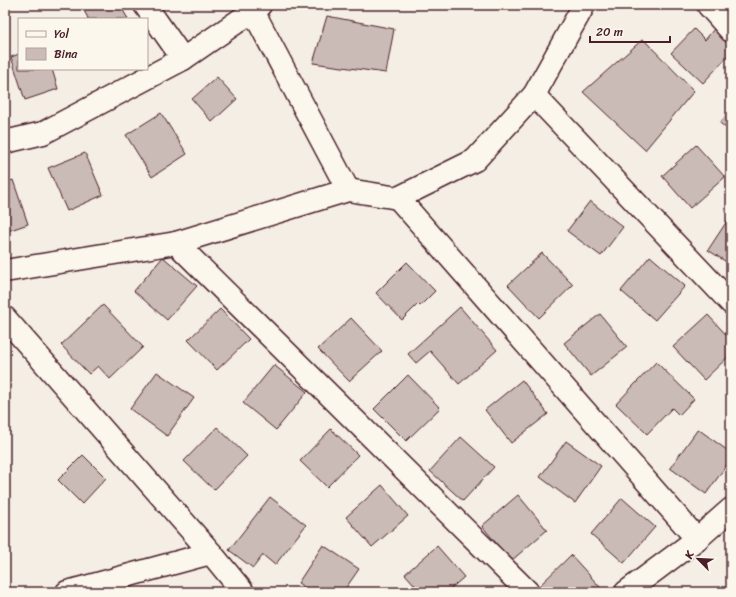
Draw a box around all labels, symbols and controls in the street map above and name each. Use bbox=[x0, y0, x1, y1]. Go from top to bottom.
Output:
legend bbox=[18, 18, 148, 70]
scale bar bbox=[590, 18, 670, 44]
text: 20 m bbox=[596, 21, 623, 43]
text: Yol bbox=[54, 23, 69, 45]
text: Bina bbox=[54, 43, 78, 65]
north arrow bbox=[678, 539, 718, 579]
text: K bbox=[679, 547, 700, 563]

